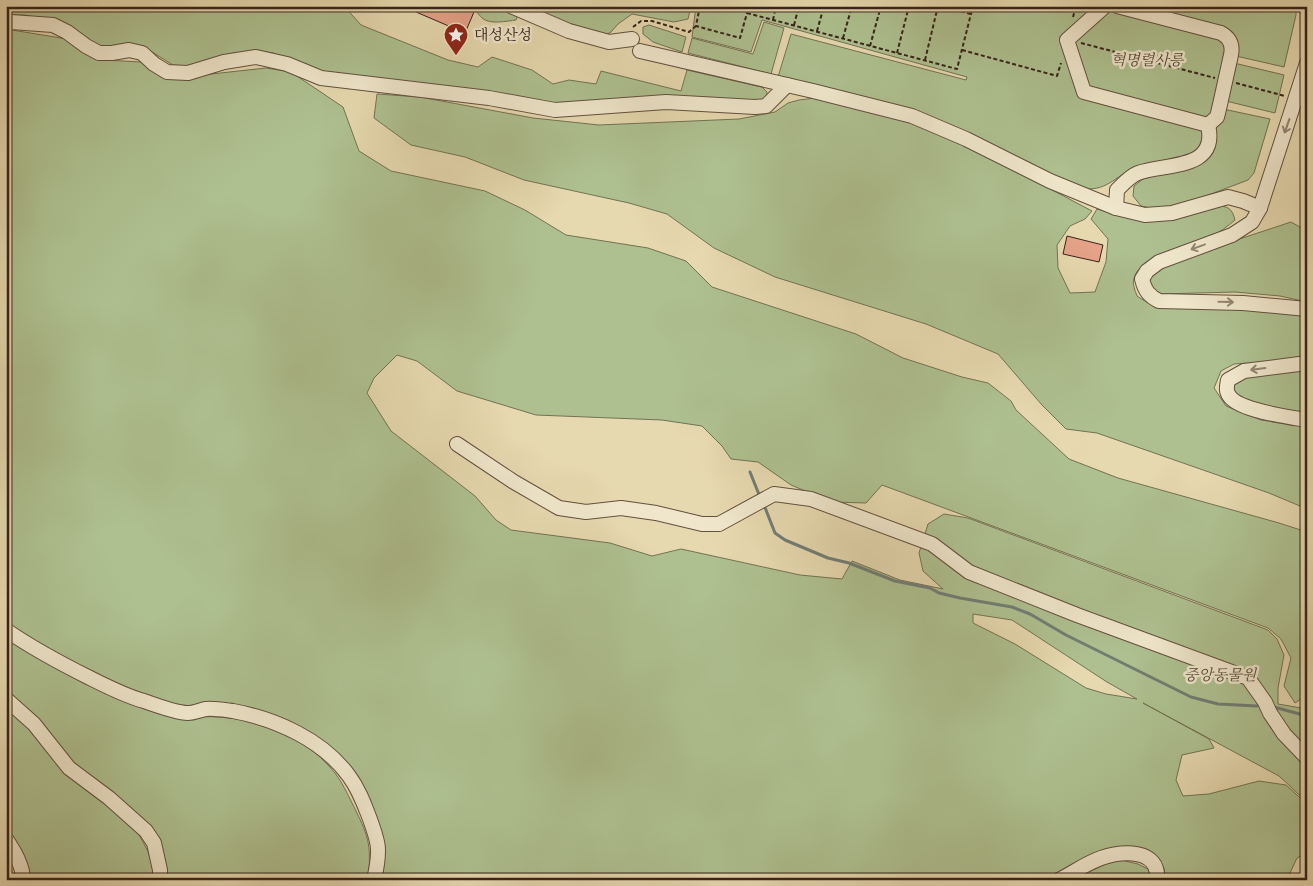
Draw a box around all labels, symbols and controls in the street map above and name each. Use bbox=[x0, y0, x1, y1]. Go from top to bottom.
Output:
place icon: 대성산성 bbox=[443, 22, 469, 56]
place label: 대성산성 bbox=[474, 26, 532, 44]
park label: 혁명렬사릉 bbox=[1111, 51, 1185, 69]
one-way arrow bbox=[1282, 118, 1291, 133]
one-way arrow bbox=[1191, 243, 1206, 252]
one-way arrow bbox=[1218, 297, 1234, 307]
one-way arrow bbox=[1251, 365, 1267, 375]
park label: 중앙동물원 bbox=[1184, 666, 1258, 684]

